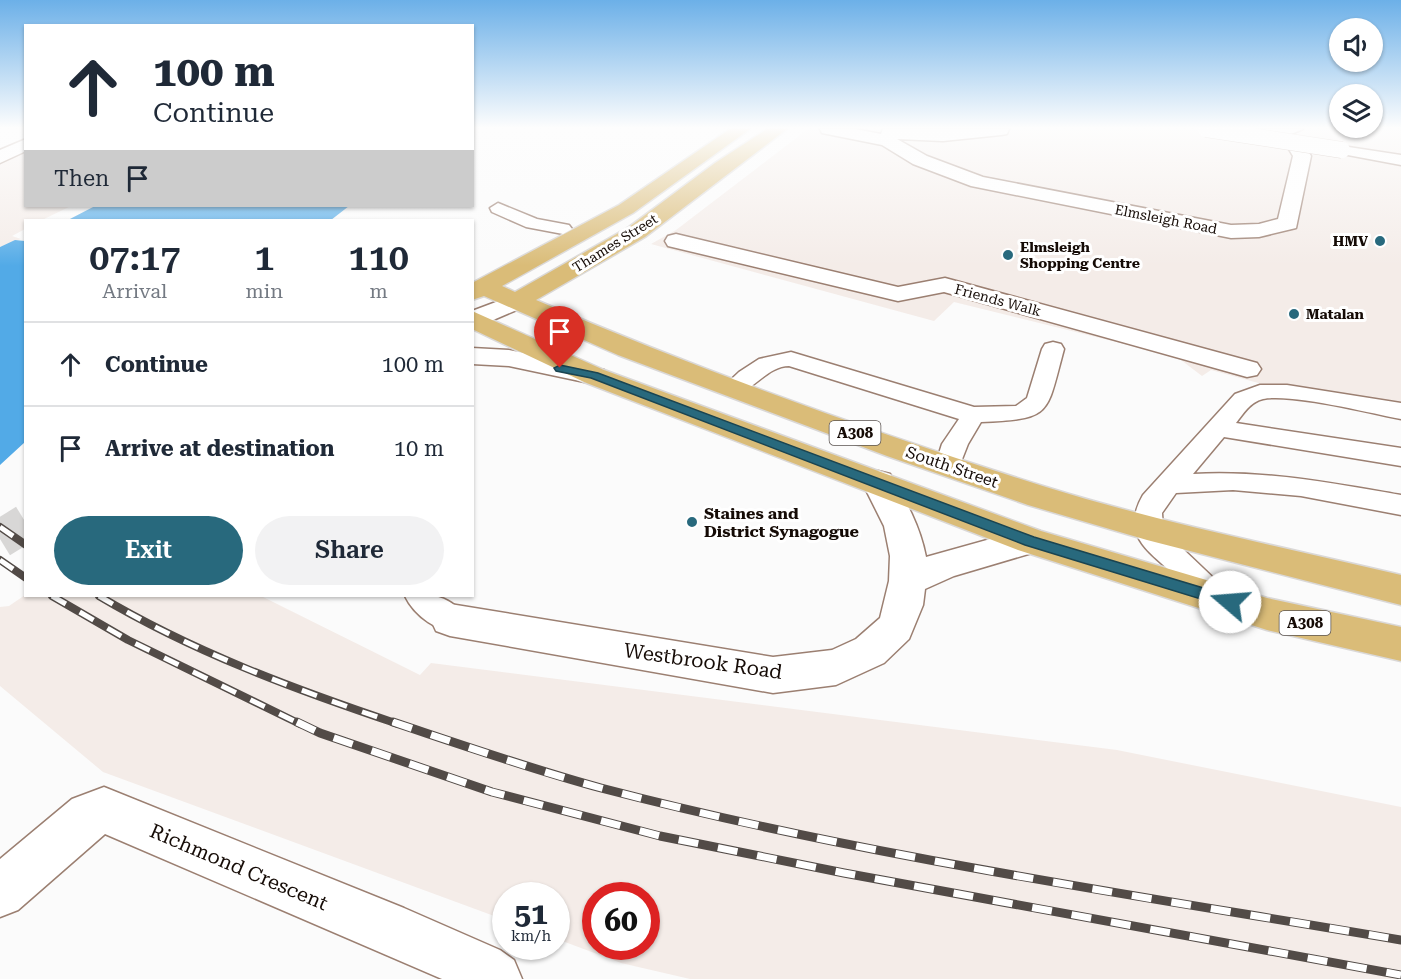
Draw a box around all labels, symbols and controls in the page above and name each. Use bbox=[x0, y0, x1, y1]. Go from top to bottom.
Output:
map controls bbox=[1329, 18, 1383, 138]
button: sound bbox=[1329, 18, 1383, 72]
text: 100 m bbox=[153, 47, 275, 96]
icon: ahead bbox=[54, 48, 132, 126]
button: layers bbox=[1329, 84, 1383, 138]
text: Continue bbox=[153, 97, 274, 129]
icon: arrive bbox=[121, 162, 154, 195]
text: Then bbox=[54, 166, 109, 191]
street label: Elmsleigh Road bbox=[1113, 201, 1219, 237]
street label: Thames Street bbox=[570, 211, 660, 275]
place label: HMV bbox=[1333, 233, 1368, 249]
marker: HMV bbox=[1373, 234, 1387, 248]
text: 07:17 bbox=[89, 237, 180, 279]
text: 1 bbox=[254, 237, 274, 279]
text: 110 bbox=[348, 237, 409, 279]
place label: Elmsleigh Shopping Centre bbox=[1020, 239, 1140, 271]
marker: Elmsleigh Shopping Centre bbox=[1001, 248, 1015, 262]
text: Arrival bbox=[102, 279, 167, 303]
text: min bbox=[246, 279, 283, 303]
text: m bbox=[369, 279, 388, 303]
street label: Friends Walk bbox=[953, 281, 1043, 319]
pin bbox=[534, 306, 585, 368]
place label: Matalan bbox=[1306, 306, 1364, 322]
marker: Matalan bbox=[1287, 307, 1301, 321]
icon: arrive bbox=[543, 315, 576, 348]
icon: ahead bbox=[54, 348, 87, 381]
text: Continue bbox=[105, 352, 208, 377]
text: 100 m bbox=[381, 352, 444, 377]
road number: A308 bbox=[830, 421, 880, 445]
icon: arrive bbox=[54, 432, 87, 465]
text: Arrive at destination bbox=[105, 436, 334, 461]
text: 10 m bbox=[394, 436, 444, 461]
street label: South Street bbox=[903, 442, 1001, 492]
place label: Staines and District Synagogue bbox=[704, 504, 859, 541]
marker: Staines and District Synagogue bbox=[685, 515, 699, 529]
button: Exit bbox=[54, 516, 243, 585]
button: Share bbox=[255, 516, 444, 585]
position arrow bbox=[1198, 570, 1262, 634]
road number: A308 bbox=[1280, 611, 1330, 635]
street label: Westbrook Road bbox=[622, 638, 784, 684]
street label: Richmond Crescent bbox=[146, 819, 332, 916]
speed limit sign: 60 bbox=[582, 882, 660, 960]
text: 51 bbox=[514, 896, 548, 931]
text: km/h bbox=[511, 927, 551, 945]

